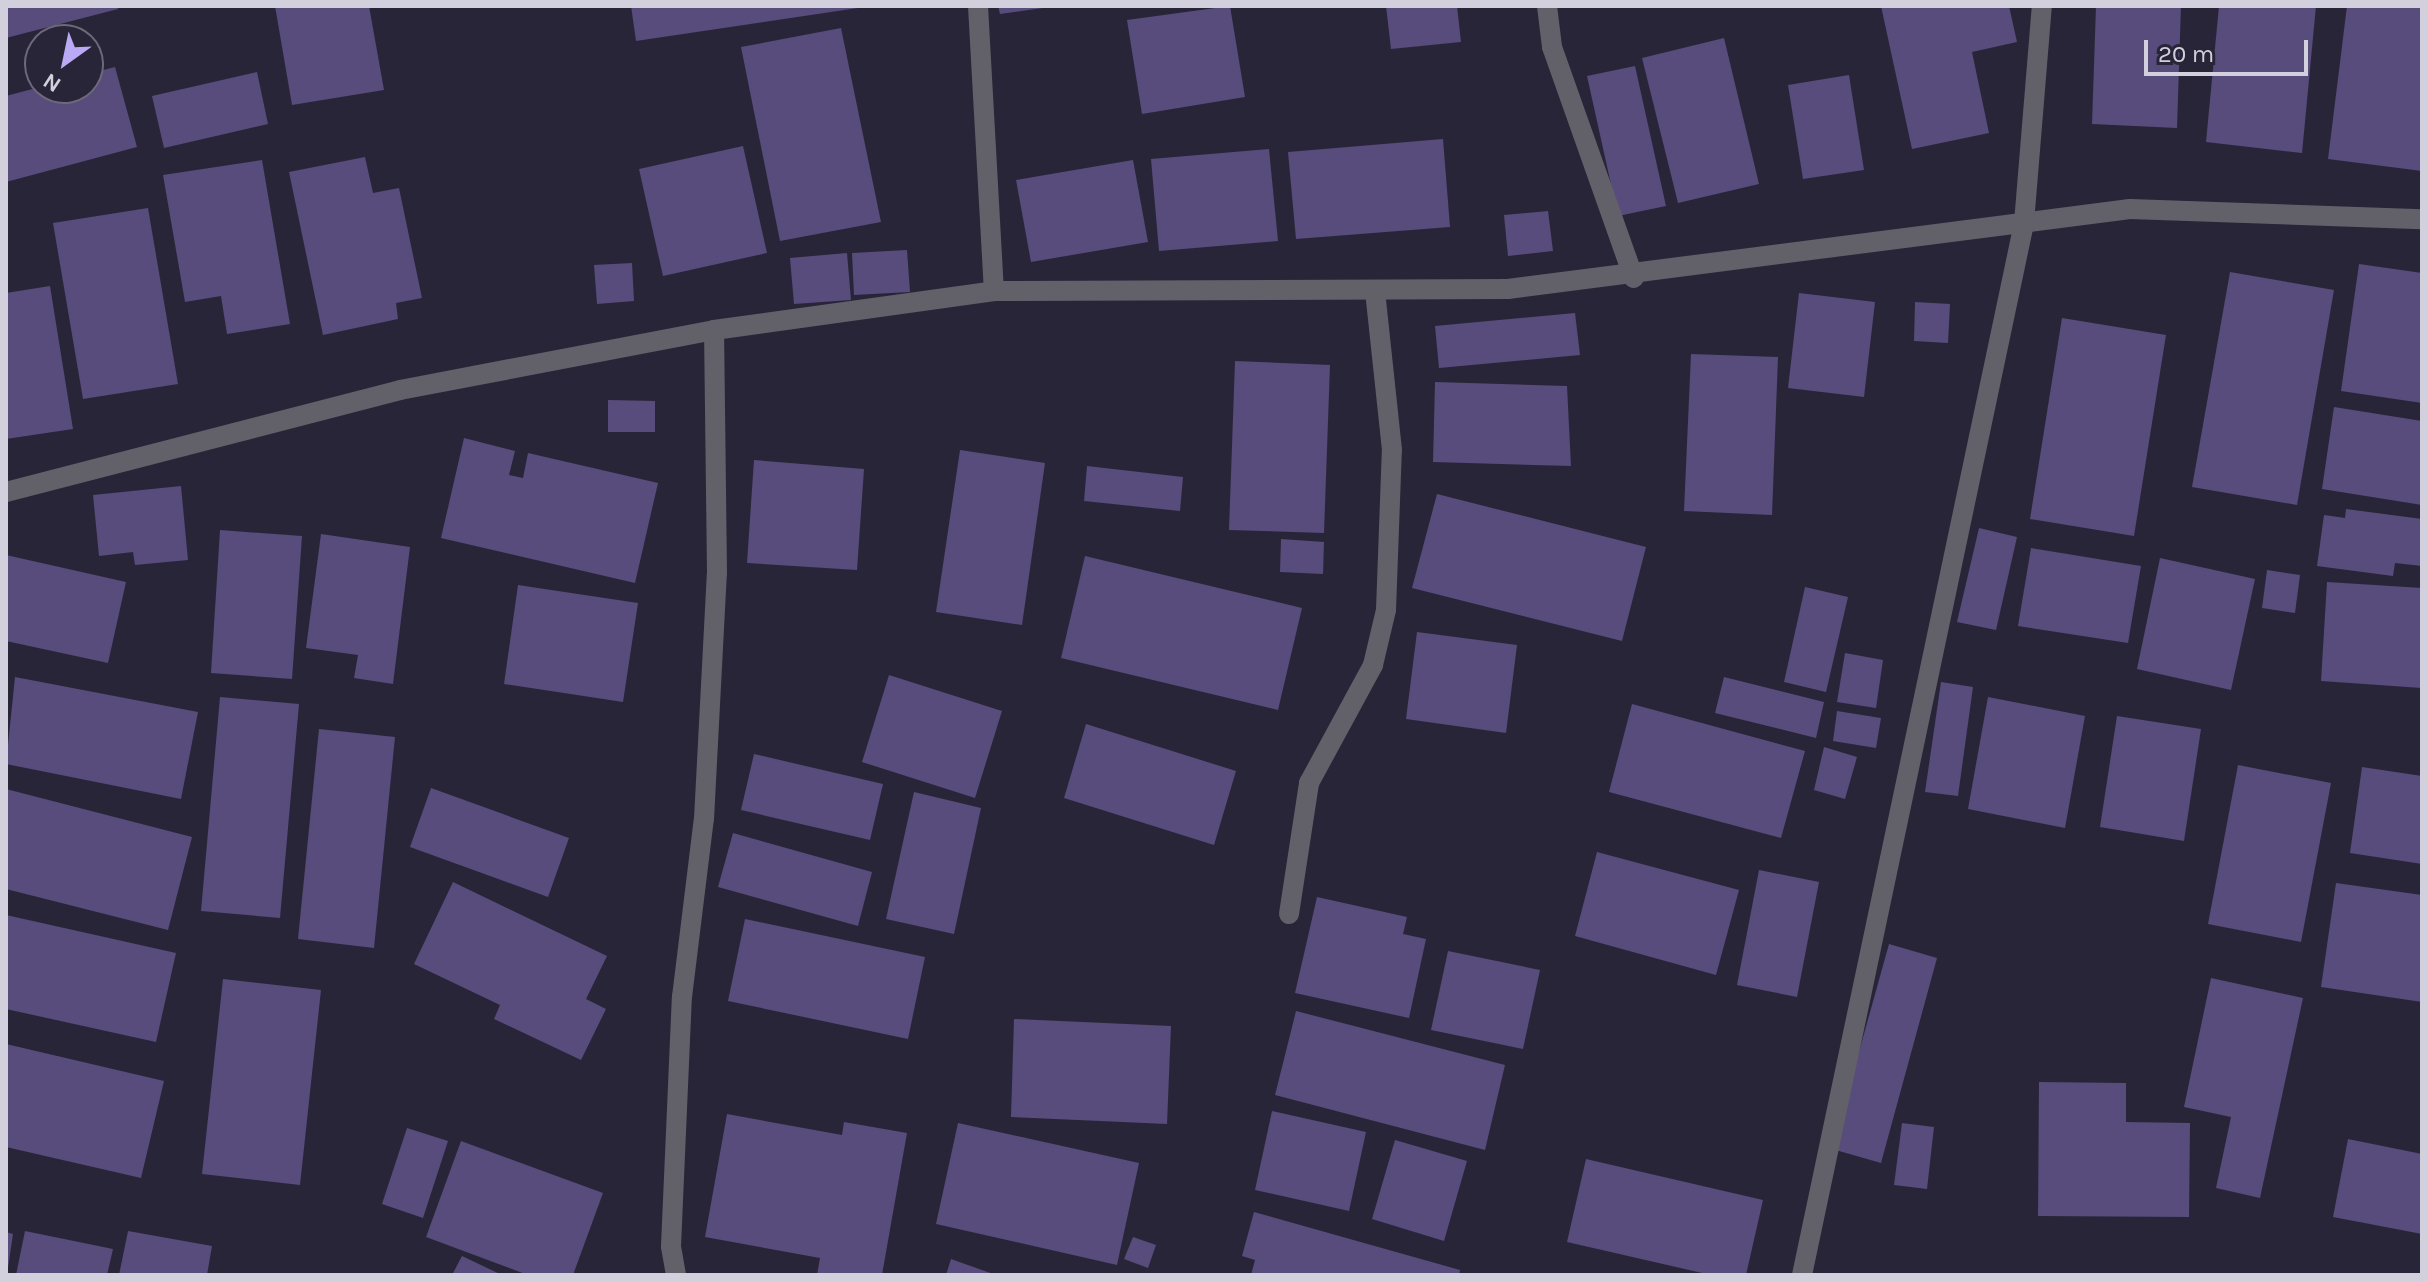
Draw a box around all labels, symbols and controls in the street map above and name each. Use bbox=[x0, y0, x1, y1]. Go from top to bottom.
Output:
north arrow bbox=[24, 24, 104, 104]
scale bar bbox=[2148, 24, 2312, 74]
text: 20 m bbox=[2158, 40, 2214, 68]
text: N bbox=[38, 67, 66, 98]

